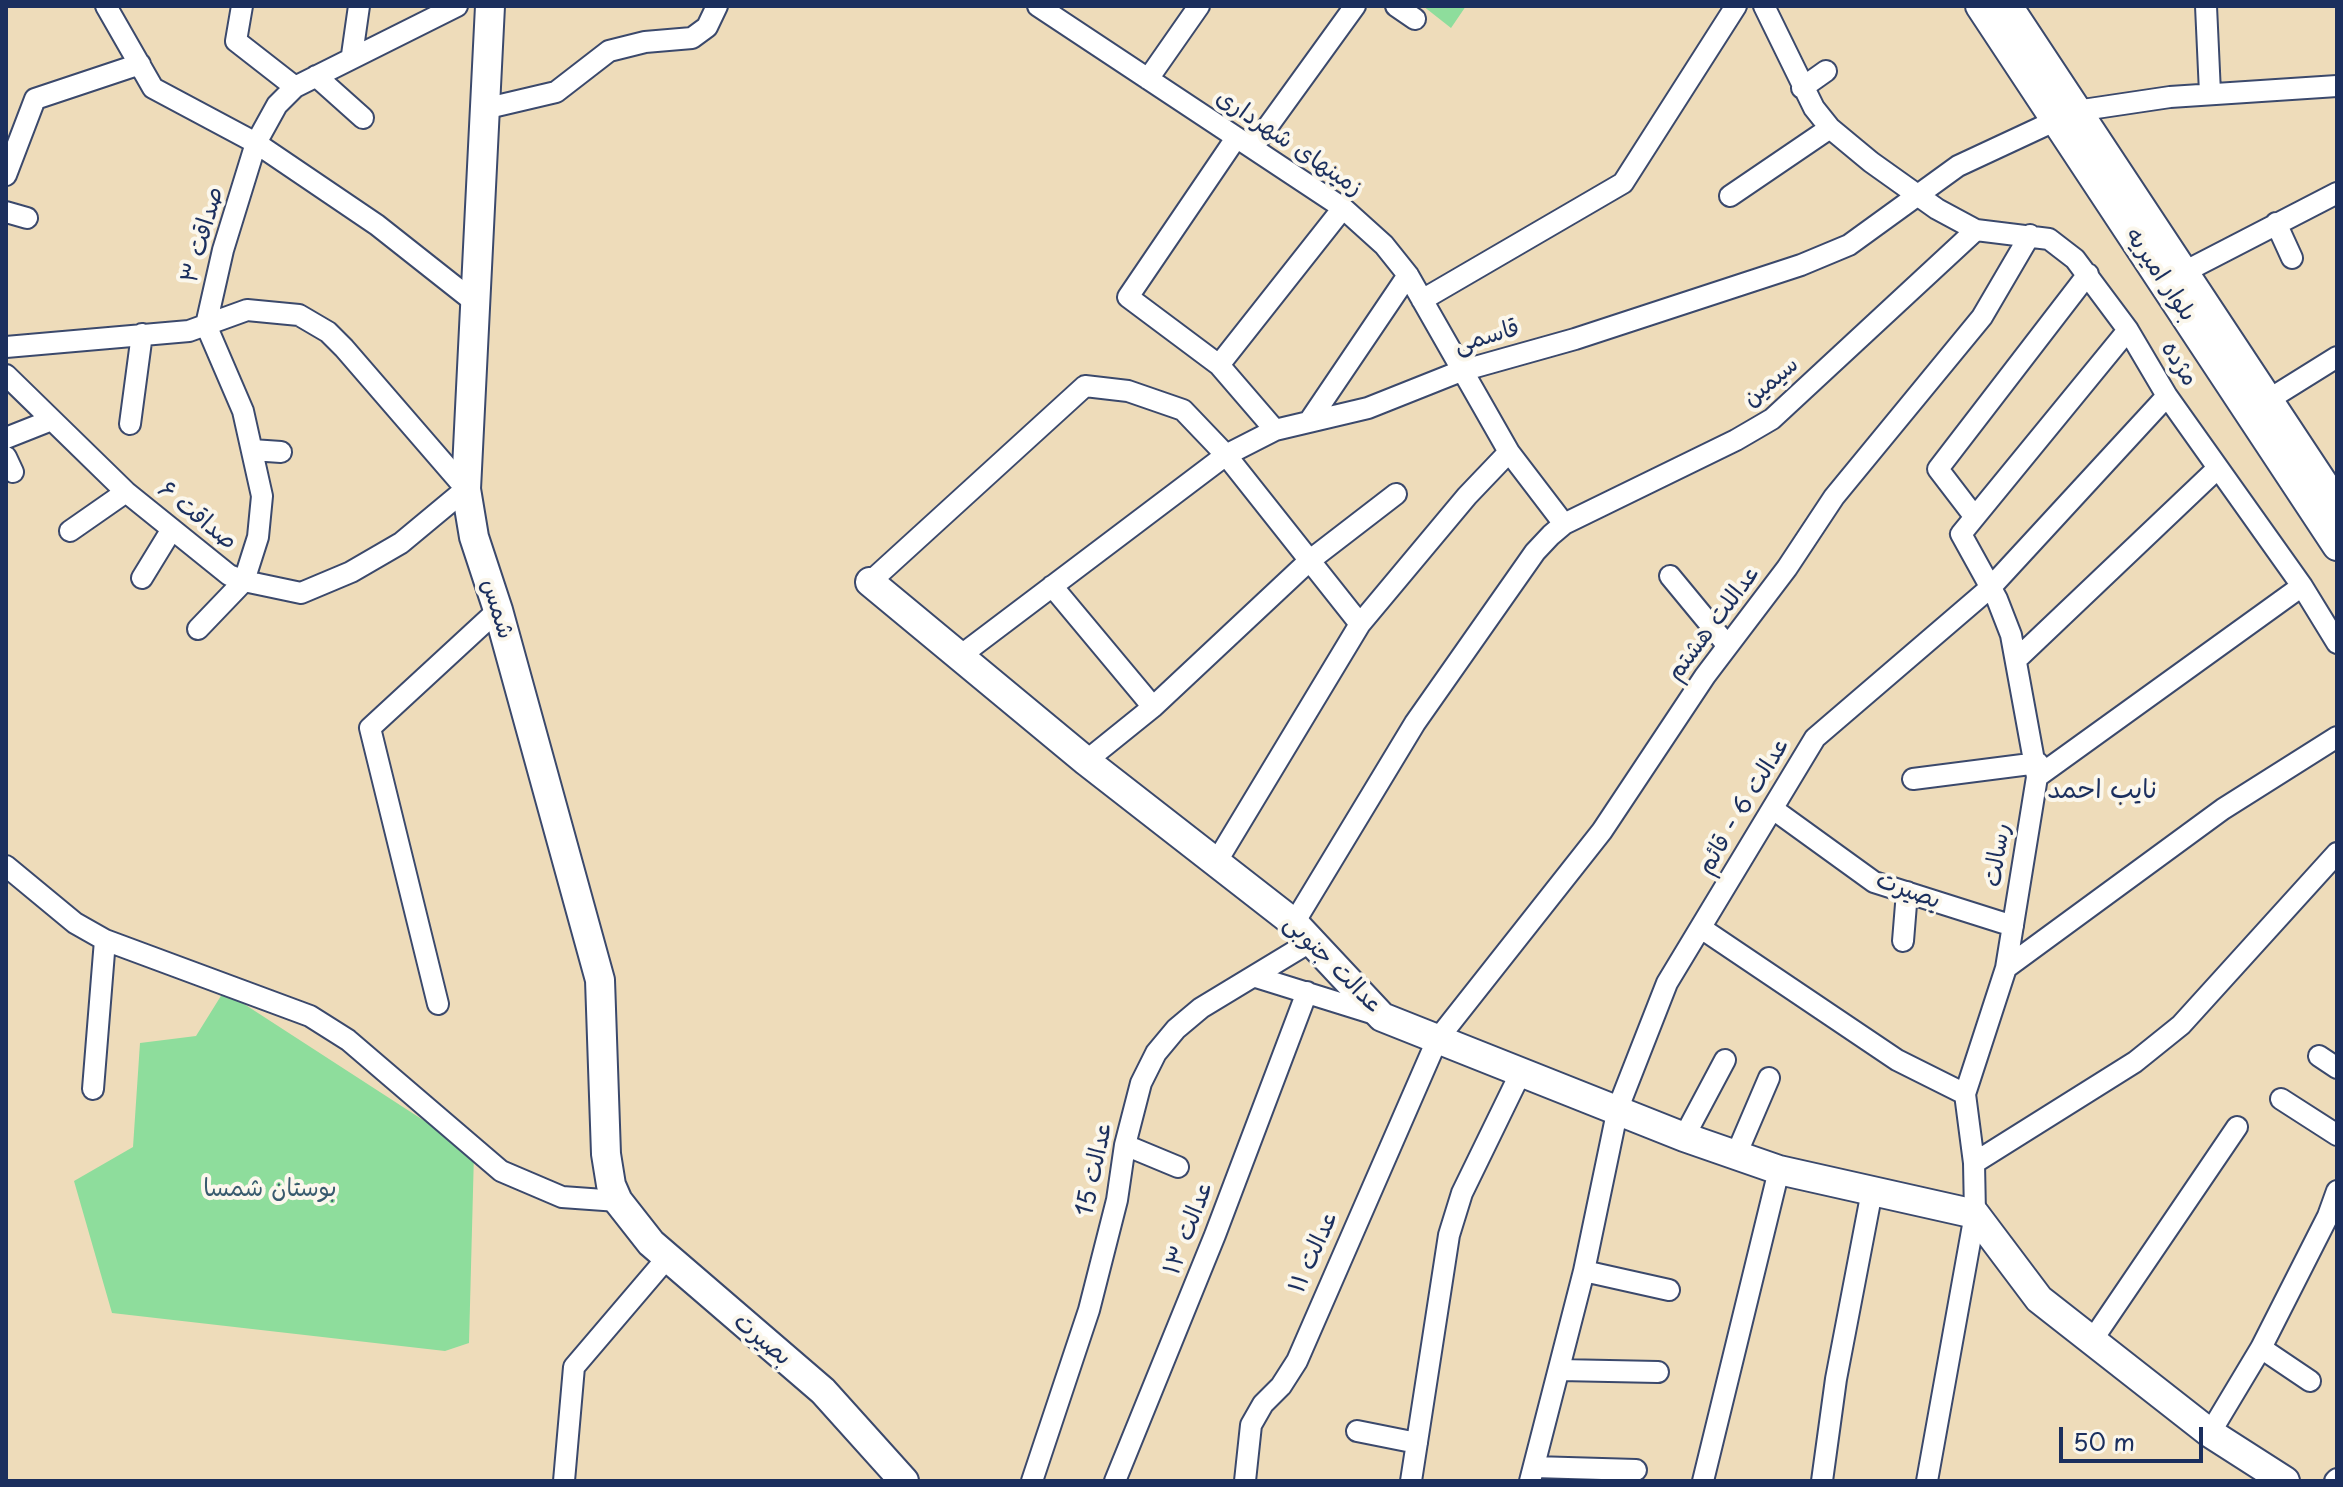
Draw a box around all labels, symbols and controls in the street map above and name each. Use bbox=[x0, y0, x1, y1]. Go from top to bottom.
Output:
street label: زمینهای شهرداری bbox=[1210, 83, 1368, 203]
street label: صداقت ۳ bbox=[176, 184, 230, 286]
street label: بلوار امیریه bbox=[2118, 223, 2202, 327]
street label: قاسمی bbox=[1451, 314, 1523, 360]
street label: مژده bbox=[2154, 336, 2204, 392]
street label: سیمین bbox=[1737, 350, 1805, 414]
street label: صداقت ۶ bbox=[152, 475, 242, 557]
street label: عداللت هشتم bbox=[1661, 559, 1767, 687]
street label: شمس bbox=[474, 576, 520, 642]
street label: عدالت 6 - قائم bbox=[1692, 732, 1796, 880]
district label: نایب احمد bbox=[2047, 775, 2157, 807]
street label: رسالت bbox=[1979, 821, 2017, 889]
street label: بصیرت bbox=[1872, 866, 1944, 916]
street label: عدالت جنوبی bbox=[1277, 909, 1389, 1021]
street label: عدالت 15 bbox=[1071, 1119, 1119, 1219]
park label: بوستان شمسا bbox=[203, 1175, 337, 1203]
street label: عدالت ۱۳ bbox=[1158, 1177, 1220, 1279]
street label: عدالت ۱۱ bbox=[1283, 1206, 1345, 1298]
street label: بصیرت bbox=[727, 1308, 797, 1372]
scale bar bbox=[2063, 1411, 2207, 1461]
text: 50 m bbox=[2073, 1423, 2135, 1459]

